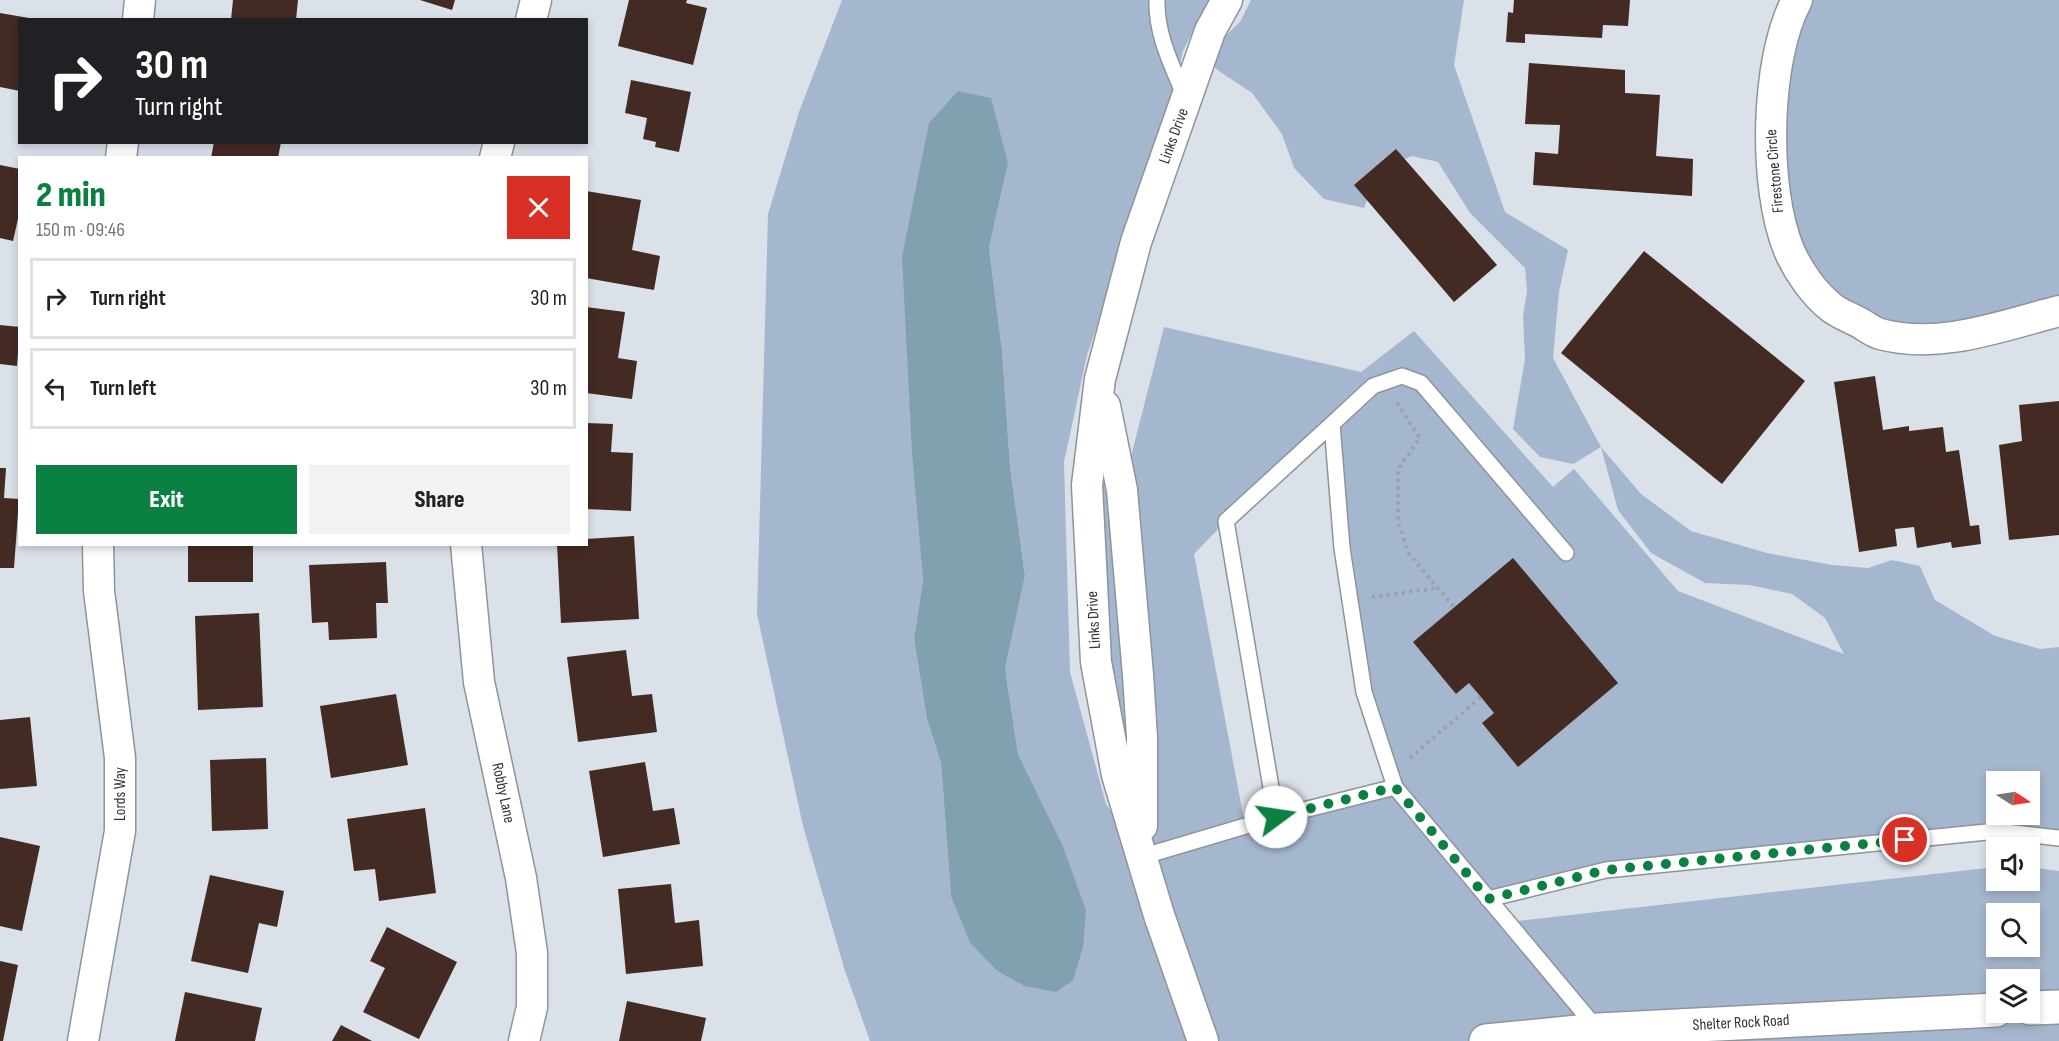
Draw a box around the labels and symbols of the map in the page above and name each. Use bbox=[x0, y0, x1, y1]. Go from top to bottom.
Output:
street label: Links Drive bbox=[1155, 106, 1193, 166]
street label: Firestone Circle bbox=[1762, 128, 1788, 214]
street label: Links Drive bbox=[1083, 591, 1105, 649]
street label: Robby Lane bbox=[487, 761, 519, 825]
street label: Lords Way bbox=[111, 767, 130, 821]
north arrow bbox=[1986, 771, 2040, 825]
position arrow bbox=[1244, 785, 1308, 849]
pin bbox=[1879, 814, 1930, 865]
street label: Shelter Rock Road bbox=[1692, 1011, 1790, 1035]

